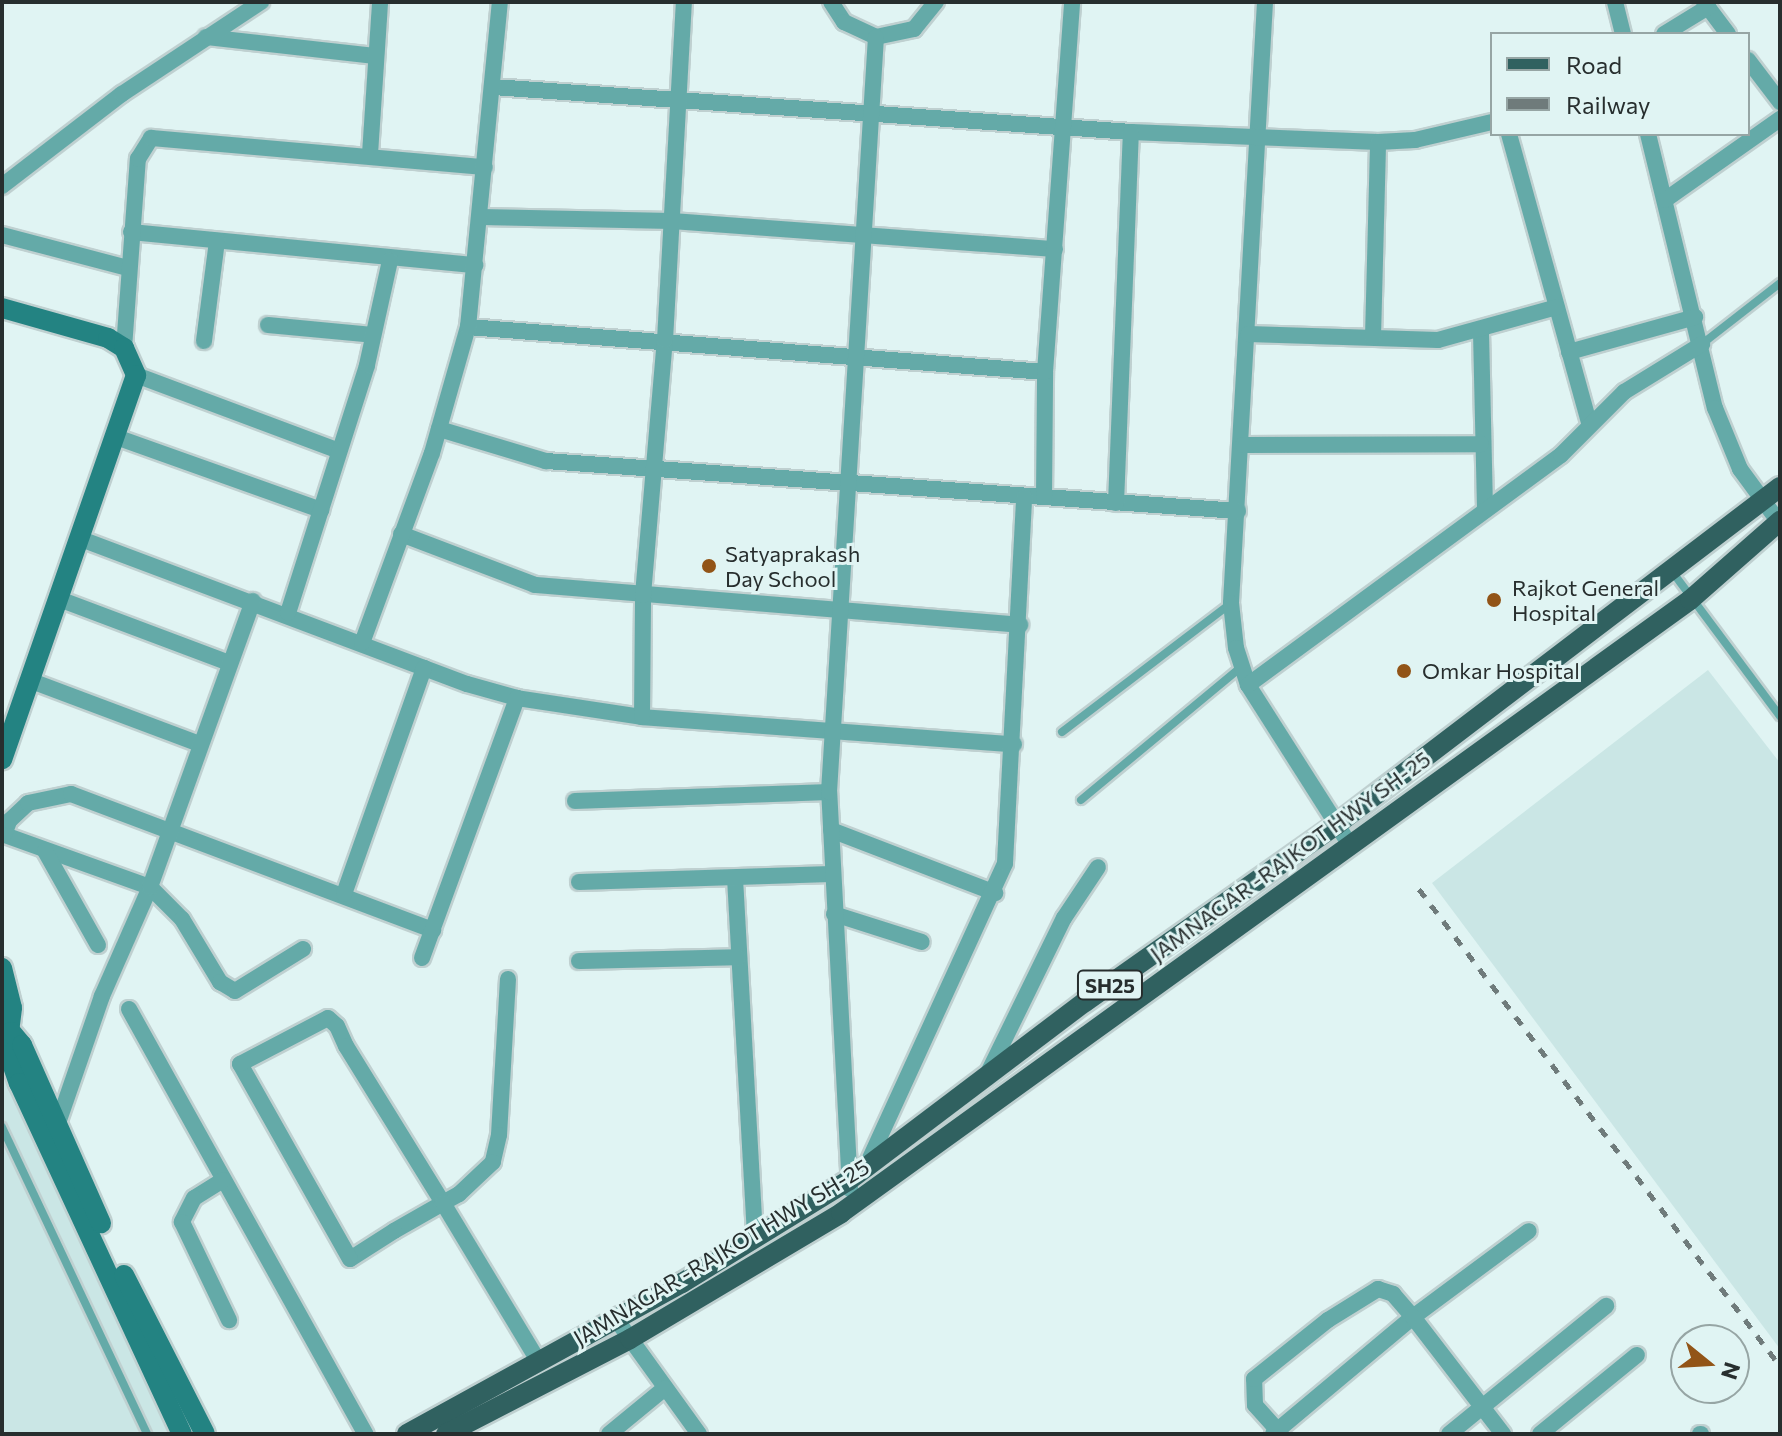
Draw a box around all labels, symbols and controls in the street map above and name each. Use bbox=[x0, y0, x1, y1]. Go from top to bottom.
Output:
legend bbox=[1490, 32, 1750, 136]
text: Road bbox=[1566, 50, 1622, 79]
text: Railway bbox=[1566, 90, 1651, 119]
place label: Satyaprakash Day School bbox=[725, 540, 860, 592]
marker: Satyaprakash Day School bbox=[700, 557, 718, 575]
place label: Rajkot General Hospital bbox=[1512, 574, 1659, 626]
marker: Rajkot General Hospital bbox=[1483, 589, 1505, 611]
place label: Omkar Hospital bbox=[1422, 658, 1580, 684]
marker: Omkar Hospital bbox=[1393, 660, 1415, 682]
street label: JAMNAGAR -RAJKOT HWY SH-25 bbox=[1145, 745, 1435, 967]
road number: SH25 bbox=[1076, 969, 1144, 1001]
street label: JAMNAGAR -RAJKOT HWY SH-25 bbox=[568, 1153, 874, 1351]
north arrow bbox=[1670, 1324, 1750, 1404]
text: N bbox=[1716, 1359, 1747, 1383]

